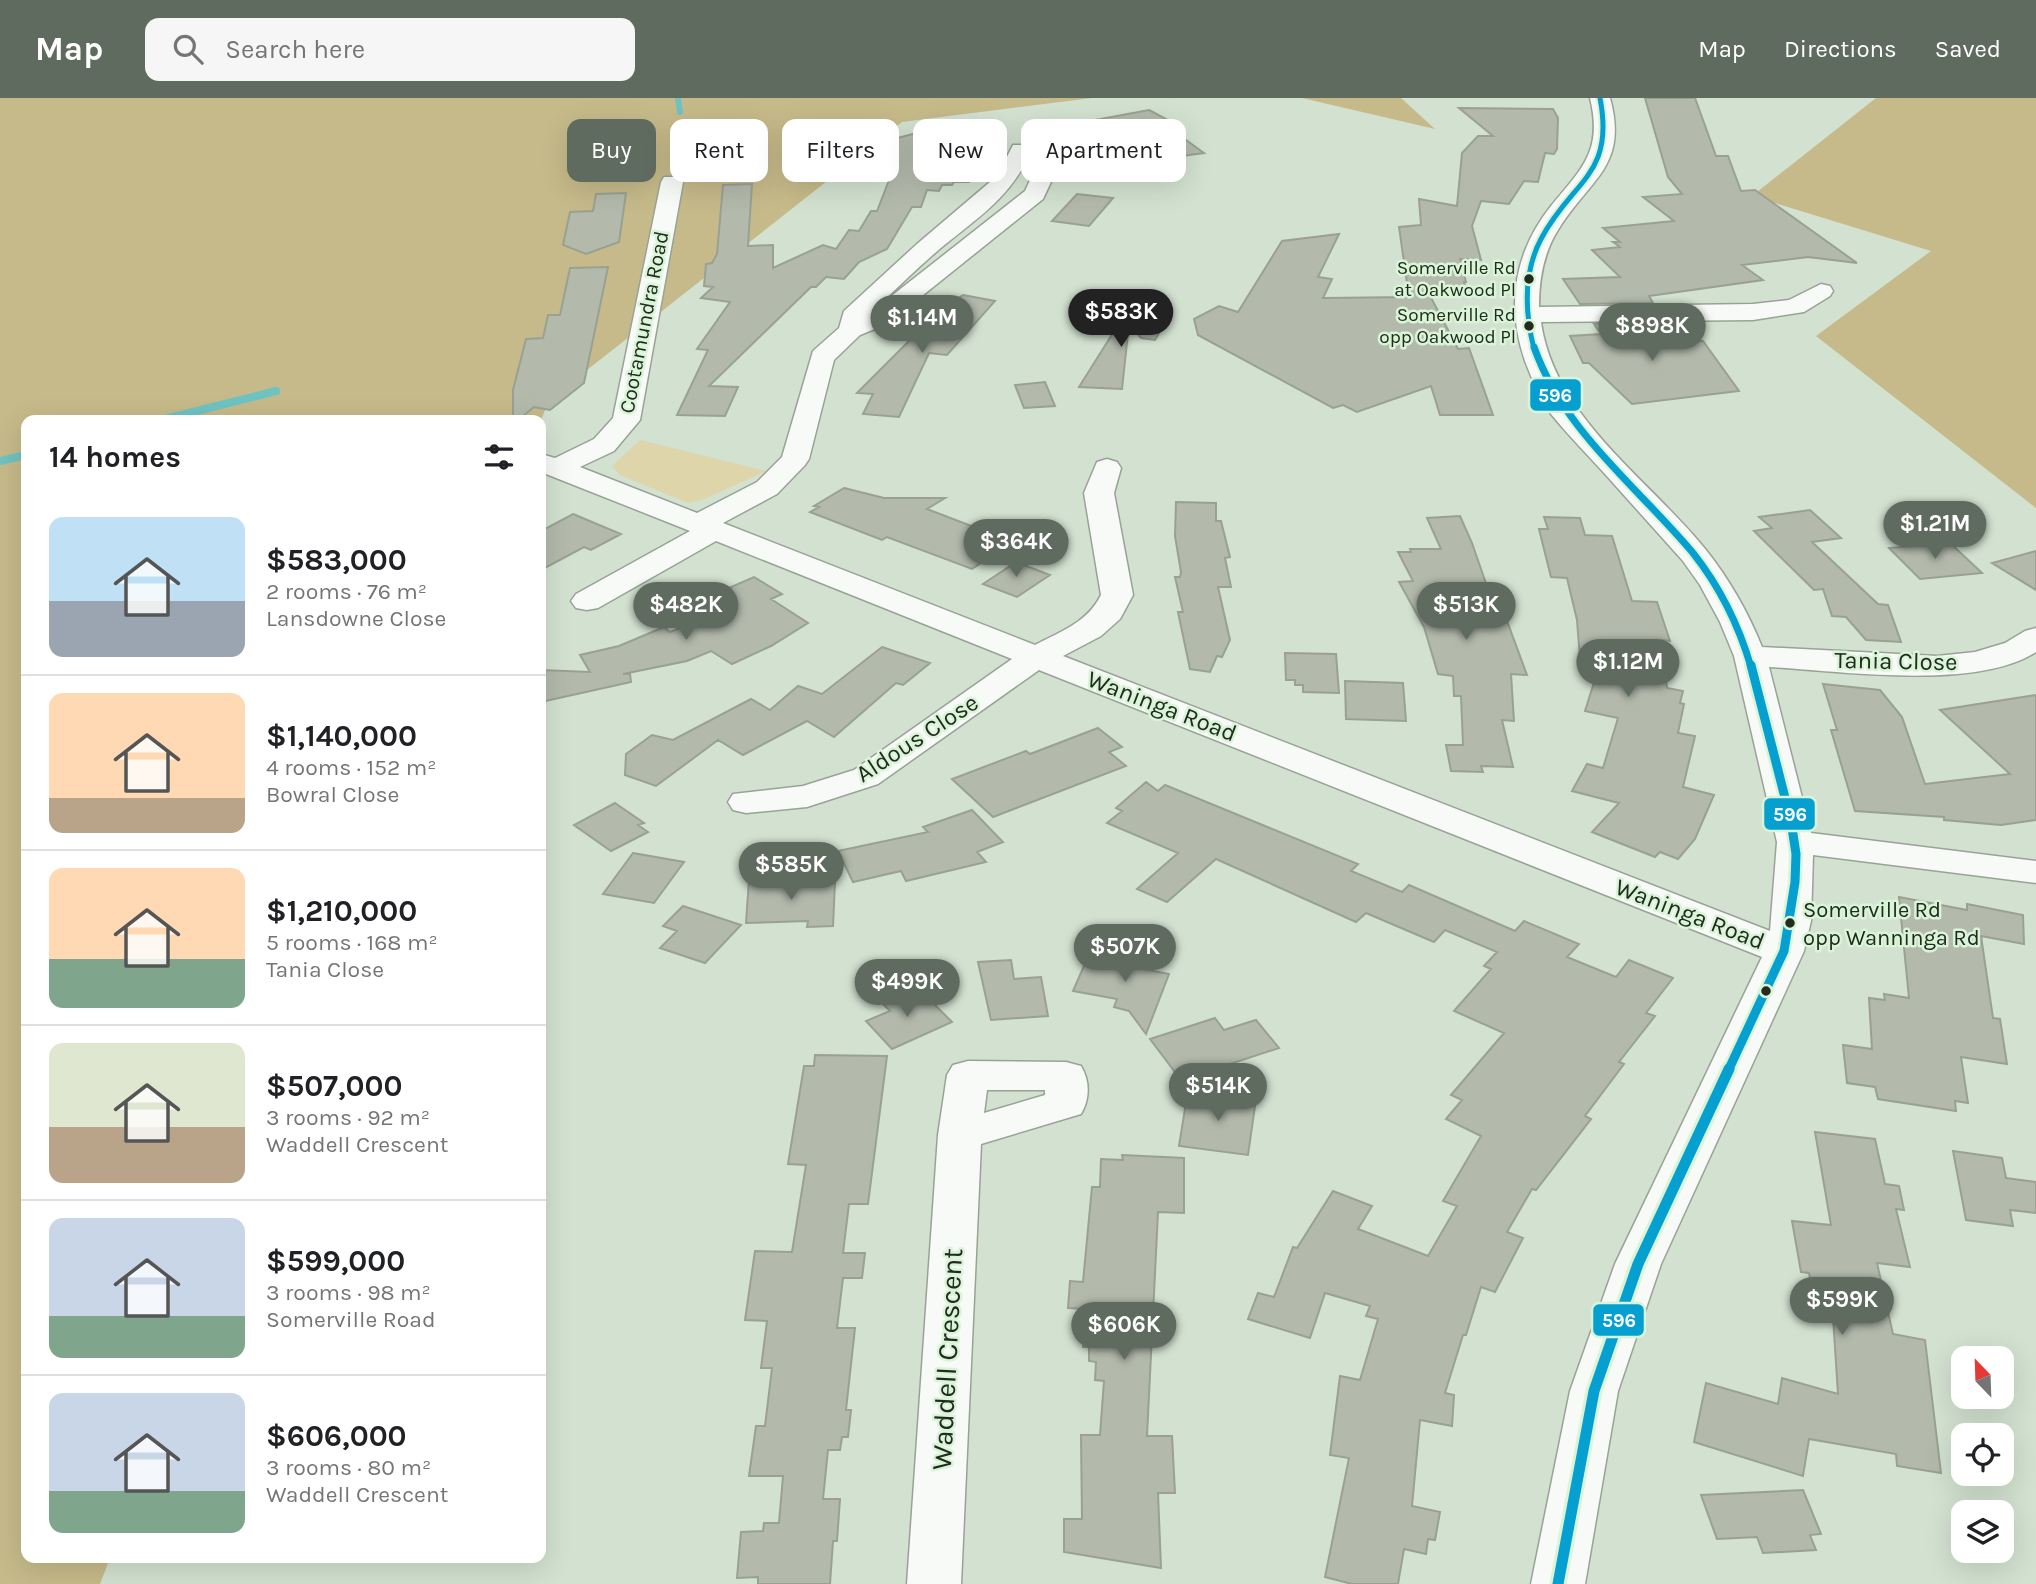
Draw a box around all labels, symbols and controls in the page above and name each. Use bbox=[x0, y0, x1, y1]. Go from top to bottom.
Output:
search box bbox=[145, 18, 635, 81]
text: Map bbox=[35, 30, 103, 68]
icon: search bbox=[169, 30, 207, 68]
text: Search here bbox=[225, 34, 365, 65]
text: Map bbox=[1698, 35, 1746, 63]
text: Directions bbox=[1784, 35, 1897, 63]
text: Saved bbox=[1935, 35, 2001, 63]
chip: Buy bbox=[567, 119, 656, 182]
chip: Rent bbox=[670, 119, 768, 182]
chip: Filters bbox=[782, 119, 899, 182]
chip: New bbox=[913, 119, 1007, 182]
chip: Apartment bbox=[1021, 119, 1186, 182]
street label: Cootamundra Road bbox=[615, 229, 673, 415]
place label: Somerville Rd at Oakwood Pl bbox=[1394, 257, 1516, 301]
marker: Somerville Rd at Oakwood Pl bbox=[1522, 272, 1536, 286]
pin: $583K bbox=[1072, 289, 1170, 349]
pin: $1.14M bbox=[865, 296, 979, 355]
text: $583K bbox=[1084, 298, 1158, 325]
pin: $898K bbox=[1603, 303, 1701, 363]
text: $1.14M bbox=[887, 304, 958, 331]
place label: Somerville Rd opp Oakwood Pl bbox=[1379, 304, 1516, 348]
text: $898K bbox=[1615, 312, 1689, 339]
marker: Somerville Rd opp Oakwood Pl bbox=[1522, 319, 1536, 333]
line badge: 596 bbox=[1529, 378, 1582, 412]
text: 596 bbox=[1538, 385, 1572, 407]
icon: filters bbox=[480, 438, 518, 476]
text: 14 homes bbox=[49, 439, 181, 475]
pin: $1.21M bbox=[1878, 502, 1992, 561]
text: $1.21M bbox=[1899, 510, 1971, 537]
pin: $364K bbox=[967, 519, 1065, 579]
text: $364K bbox=[980, 528, 1052, 555]
text: $583,000 bbox=[266, 542, 407, 578]
icon: home bbox=[105, 545, 189, 629]
text: 2 rooms · 76 m² bbox=[266, 578, 427, 605]
pin: $482K bbox=[637, 582, 735, 642]
pin: $513K bbox=[1417, 582, 1515, 642]
text: $482K bbox=[649, 591, 723, 618]
text: $513K bbox=[1433, 591, 1499, 618]
text: Lansdowne Close bbox=[266, 605, 446, 632]
pin: $1.12M bbox=[1571, 640, 1685, 699]
street label: Tania Close bbox=[1834, 646, 1958, 676]
text: $1.12M bbox=[1592, 648, 1664, 675]
street label: Waninga Road bbox=[1083, 665, 1241, 747]
street label: Aldous Close bbox=[851, 688, 983, 788]
text: $1,140,000 bbox=[266, 718, 417, 754]
icon: home bbox=[105, 721, 189, 805]
text: 4 rooms · 152 m² bbox=[266, 754, 437, 781]
text: Bowral Close bbox=[266, 781, 399, 808]
line badge: 596 bbox=[1763, 797, 1816, 831]
text: 596 bbox=[1773, 804, 1807, 826]
pin: $585K bbox=[742, 842, 840, 902]
text: $585K bbox=[755, 851, 827, 878]
street label: Waninga Road bbox=[1611, 873, 1769, 955]
text: $1,210,000 bbox=[266, 893, 417, 929]
icon: home bbox=[105, 896, 189, 980]
place label: Somerville Rd opp Wanninga Rd bbox=[1803, 897, 1980, 951]
marker: Somerville Rd opp Wanninga Rd bbox=[1783, 916, 1797, 930]
pin: $507K bbox=[1076, 924, 1174, 984]
text: 5 rooms · 168 m² bbox=[266, 929, 438, 956]
text: $507K bbox=[1090, 933, 1160, 960]
text: Tania Close bbox=[266, 956, 384, 983]
pin: $499K bbox=[858, 960, 956, 1019]
text: $499K bbox=[871, 968, 943, 995]
unlabelled marker bbox=[1759, 984, 1773, 998]
pin: $514K bbox=[1169, 1063, 1267, 1123]
text: $507,000 bbox=[266, 1068, 403, 1104]
icon: home bbox=[105, 1071, 189, 1155]
text: $514K bbox=[1185, 1072, 1251, 1099]
text: 3 rooms · 92 m² bbox=[266, 1104, 430, 1131]
text: Waddell Crescent bbox=[266, 1131, 448, 1158]
text: $599,000 bbox=[266, 1243, 405, 1279]
icon: home bbox=[105, 1246, 189, 1330]
street label: Waddell Crescent bbox=[925, 1247, 969, 1471]
pin: $599K bbox=[1793, 1278, 1891, 1337]
text: 3 rooms · 98 m² bbox=[266, 1279, 431, 1306]
text: $599K bbox=[1806, 1286, 1878, 1313]
pin: $606K bbox=[1075, 1302, 1173, 1362]
line badge: 596 bbox=[1592, 1303, 1645, 1337]
text: Somerville Road bbox=[266, 1306, 436, 1333]
text: 596 bbox=[1602, 1310, 1636, 1332]
text: $606K bbox=[1087, 1311, 1161, 1338]
north arrow bbox=[1951, 1346, 2014, 1409]
map controls bbox=[1951, 1346, 2014, 1563]
text: $606,000 bbox=[266, 1418, 407, 1454]
icon: home bbox=[105, 1421, 189, 1505]
button: locate bbox=[1951, 1423, 2014, 1486]
text: 3 rooms · 80 m² bbox=[266, 1454, 431, 1481]
text: Waddell Crescent bbox=[266, 1481, 448, 1508]
button: layers bbox=[1951, 1500, 2014, 1563]

